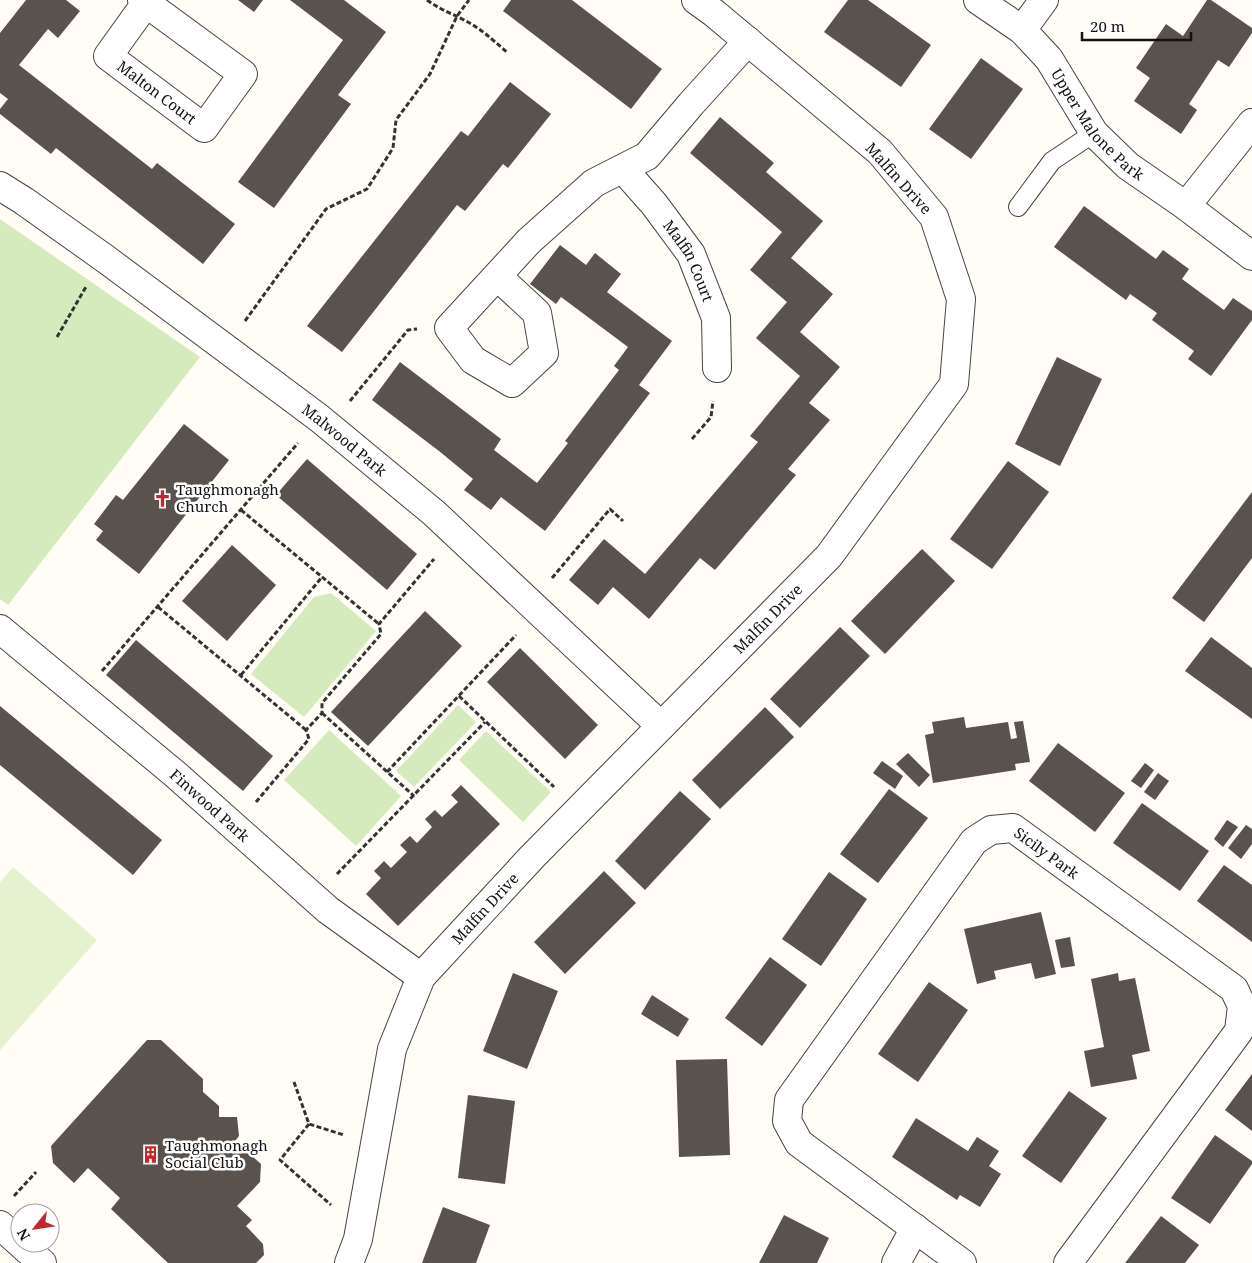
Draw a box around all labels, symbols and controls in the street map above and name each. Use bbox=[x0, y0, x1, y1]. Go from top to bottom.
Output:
scale bar bbox=[1082, 10, 1191, 42]
text: 20 m bbox=[1090, 16, 1125, 36]
street label: Malton Court bbox=[113, 56, 201, 128]
street label: Upper Malone Park bbox=[1047, 65, 1148, 184]
street label: Malfin Drive bbox=[861, 138, 937, 218]
street label: Malfin Court bbox=[659, 216, 719, 304]
street label: Malwood Park bbox=[298, 399, 391, 480]
place label: Taughmonagh Church bbox=[176, 479, 279, 516]
church icon: Taughmonagh Church bbox=[152, 488, 172, 508]
street label: Malfin Drive bbox=[729, 579, 806, 657]
street label: Finwood Park bbox=[166, 764, 254, 846]
street label: Sicily Park bbox=[1010, 822, 1083, 883]
street label: Malfin Drive bbox=[447, 868, 523, 948]
place label: Taughmonagh Social Club bbox=[165, 1135, 268, 1172]
building icon: Taughmonagh Social Club bbox=[141, 1144, 161, 1164]
north arrow bbox=[10, 1203, 60, 1253]
text: N bbox=[12, 1225, 34, 1244]

